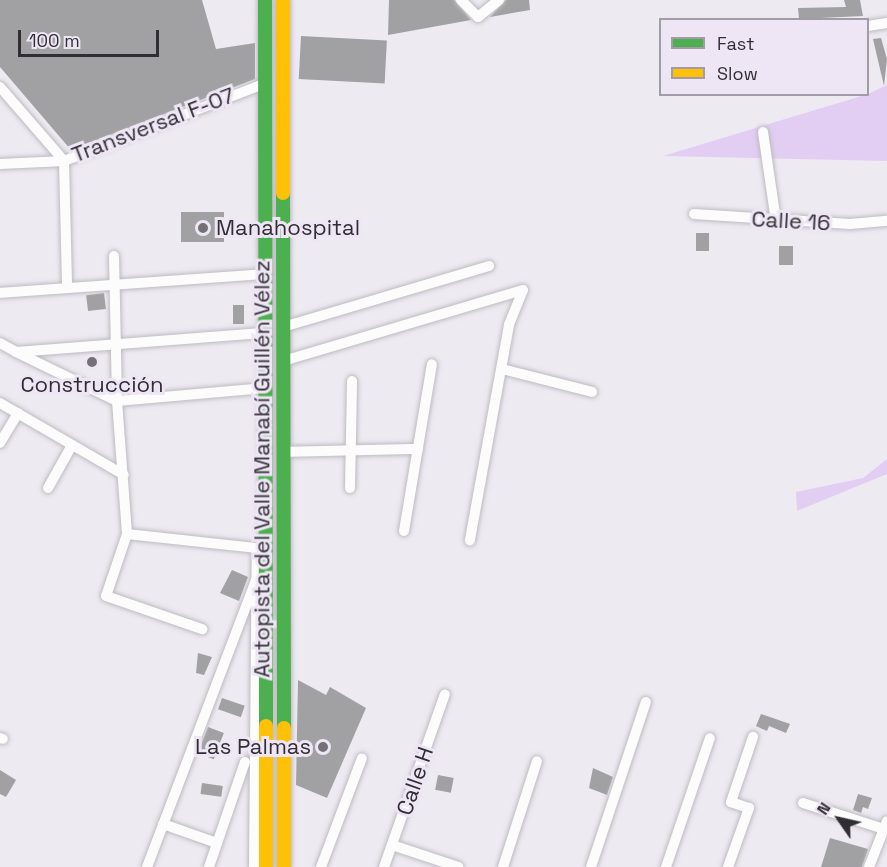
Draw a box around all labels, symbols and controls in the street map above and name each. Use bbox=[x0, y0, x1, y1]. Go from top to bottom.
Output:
scale bar bbox=[21, 18, 162, 56]
legend bbox=[659, 18, 869, 96]
text: 100 m bbox=[29, 29, 80, 52]
text: Fast bbox=[717, 32, 754, 55]
text: Slow bbox=[717, 62, 758, 85]
street label: Transversal F-07 bbox=[68, 82, 238, 168]
street label: Calle 16 bbox=[751, 206, 831, 236]
place label: Manahospital bbox=[216, 215, 360, 241]
marker: Manahospital bbox=[194, 219, 212, 237]
street label: Autopista del Valle Manabí Guillén Vélez bbox=[249, 260, 275, 678]
marker: Construcción bbox=[85, 355, 99, 369]
place label: Construcción bbox=[20, 372, 164, 398]
place label: Las Palmas bbox=[195, 734, 311, 760]
marker: Las Palmas bbox=[316, 740, 330, 754]
street label: Calle H bbox=[391, 743, 439, 819]
north arrow bbox=[809, 789, 869, 849]
text: N bbox=[812, 798, 835, 819]

